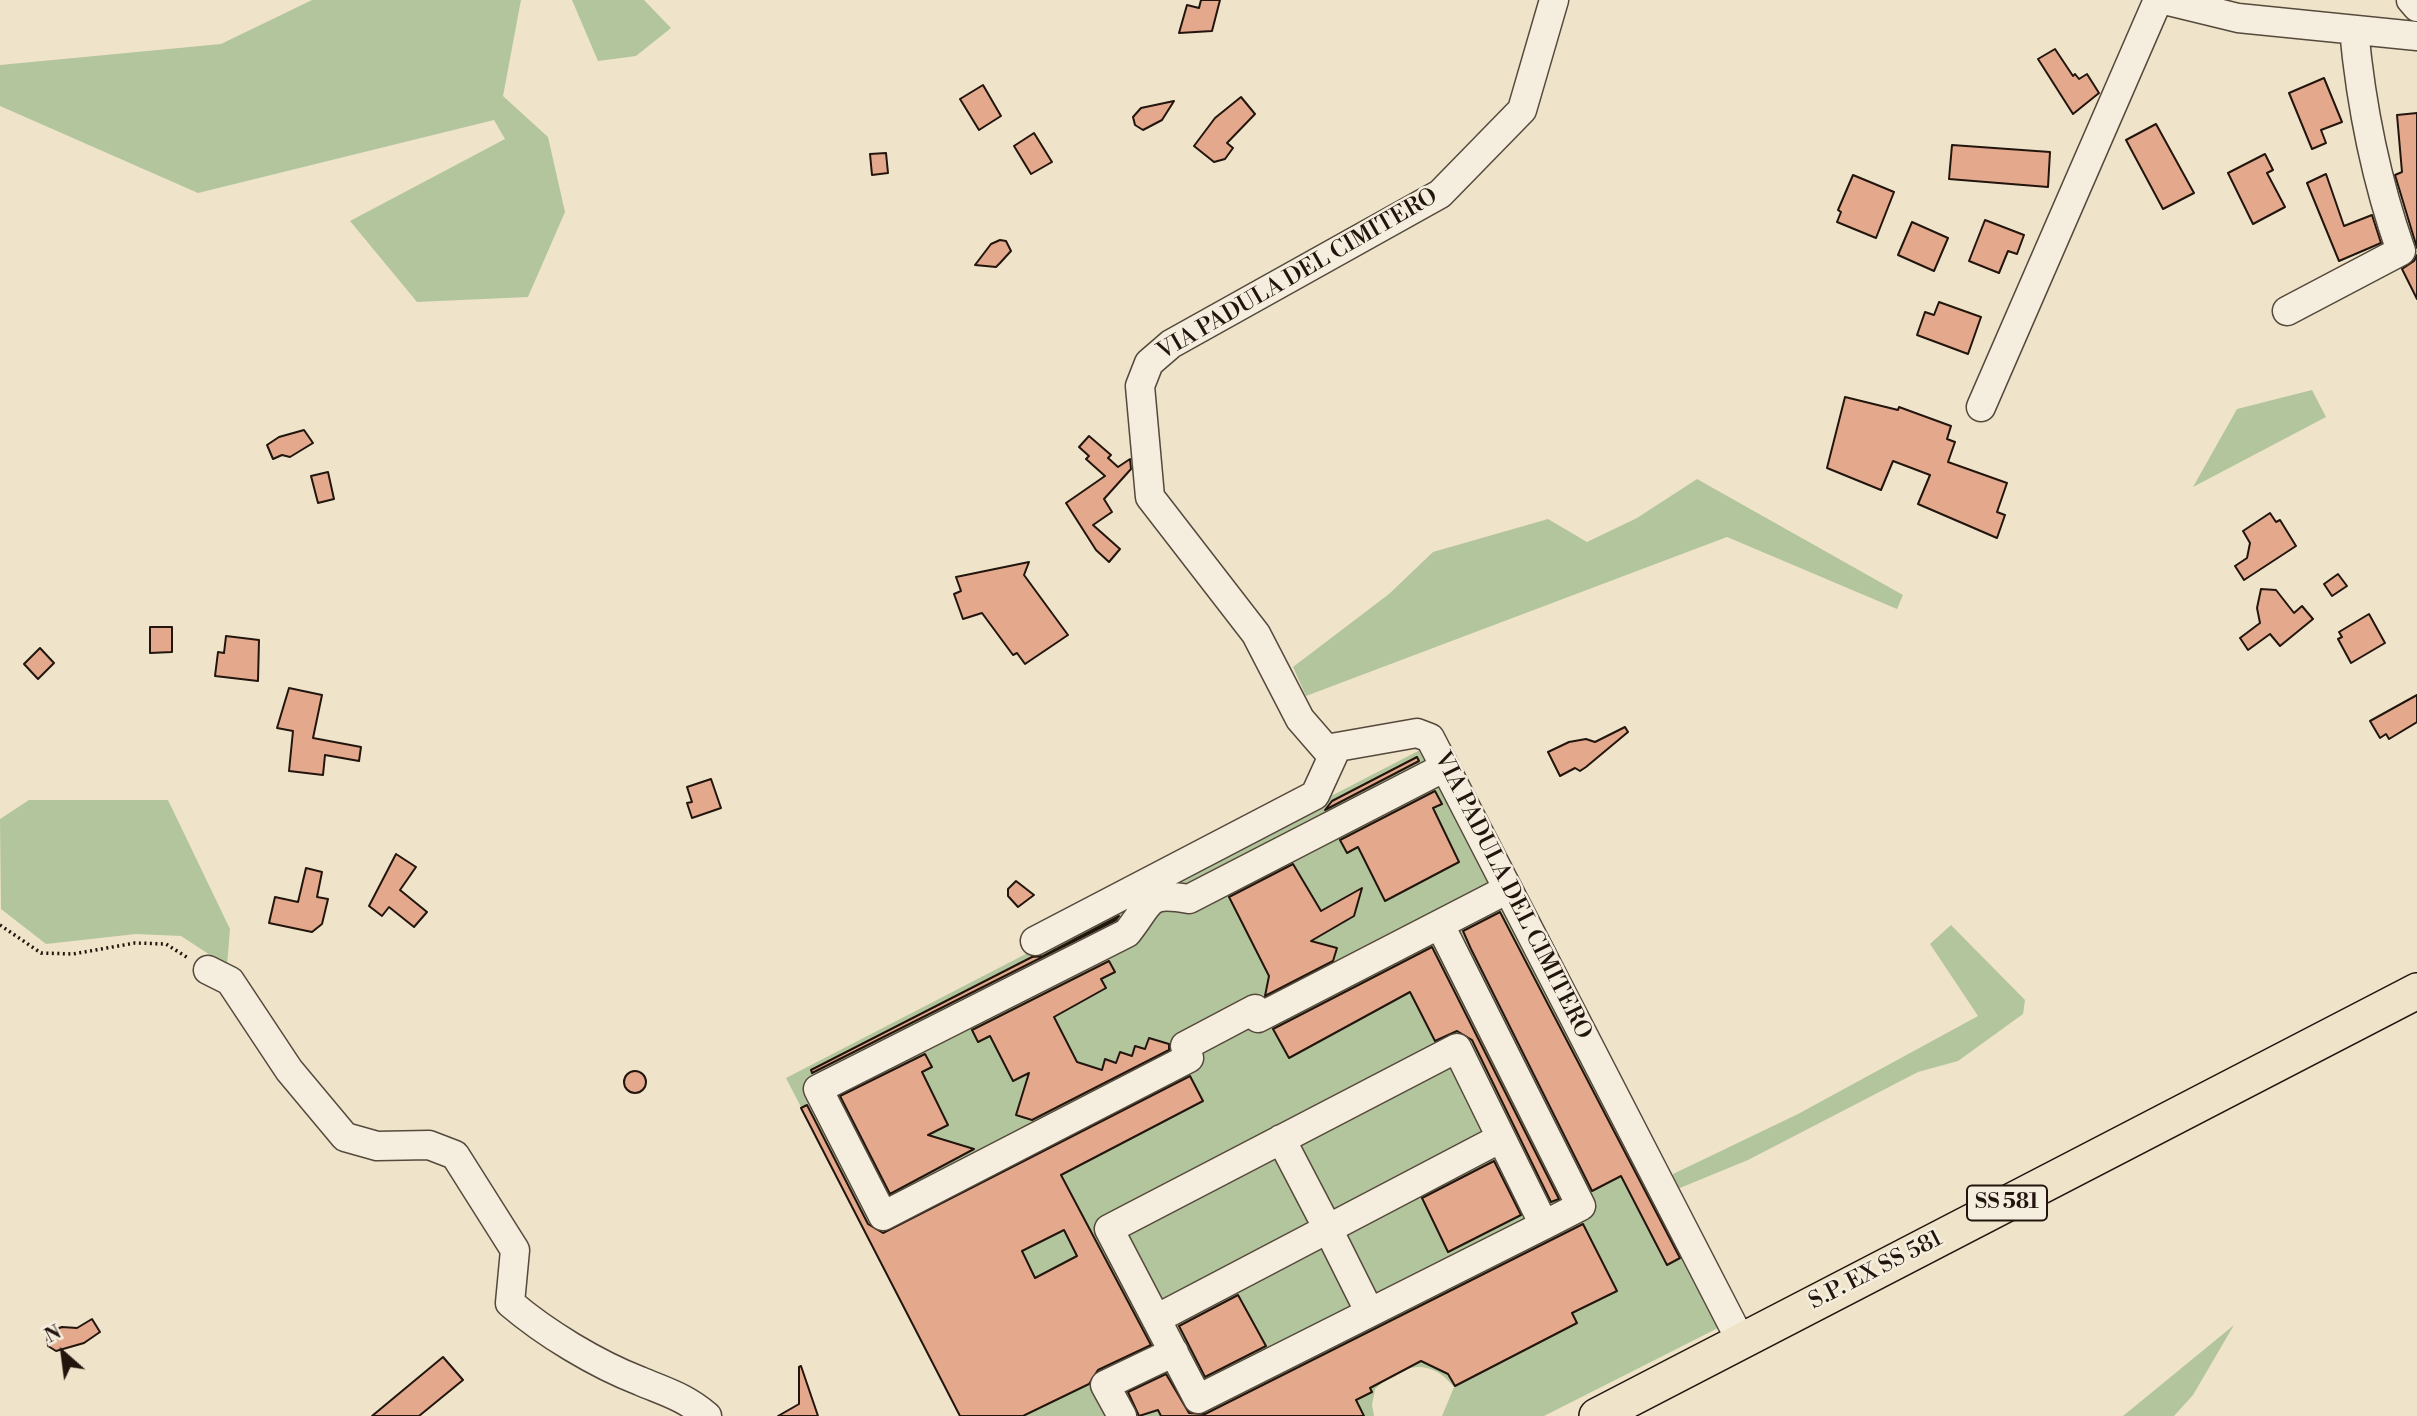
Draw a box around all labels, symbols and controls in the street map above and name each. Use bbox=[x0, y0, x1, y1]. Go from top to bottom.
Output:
street label: VIA PADULA DEL CIMITERO bbox=[1153, 183, 1443, 367]
street label: VIA PADULA DEL CIMITERO bbox=[1427, 748, 1597, 1044]
road number: SS 581 bbox=[1967, 1186, 2047, 1220]
street label: S.P. EX SS 581 bbox=[1805, 1226, 1947, 1316]
north arrow bbox=[28, 1318, 98, 1388]
text: N bbox=[41, 1320, 65, 1349]

